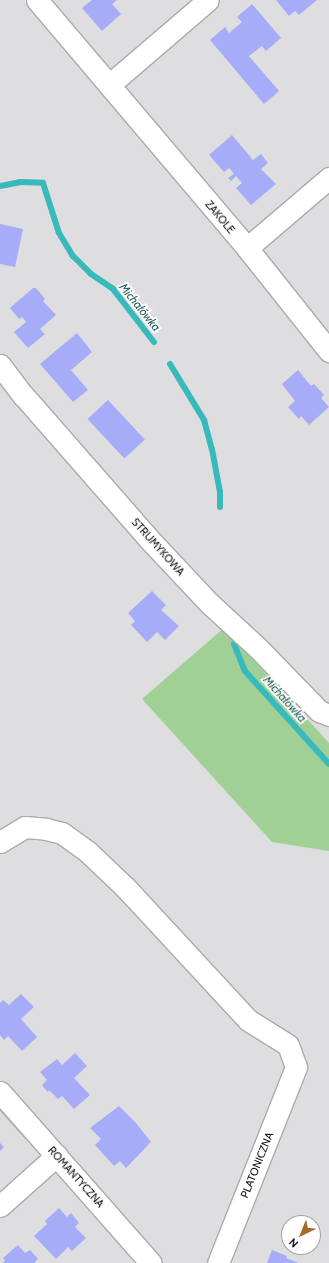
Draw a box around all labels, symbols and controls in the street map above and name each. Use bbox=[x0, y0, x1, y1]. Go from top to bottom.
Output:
street label: ZAKOLE bbox=[202, 198, 238, 236]
water label: Michałówka bbox=[116, 280, 164, 334]
street label: STRUMYKOWA bbox=[129, 516, 187, 578]
water label: Michałówka bbox=[260, 673, 310, 725]
street label: PLATONICZNA bbox=[238, 1130, 276, 1200]
street label: ROMANTYCZNA bbox=[45, 1144, 107, 1210]
north arrow bbox=[281, 1215, 321, 1255]
text: N bbox=[286, 1235, 301, 1251]

